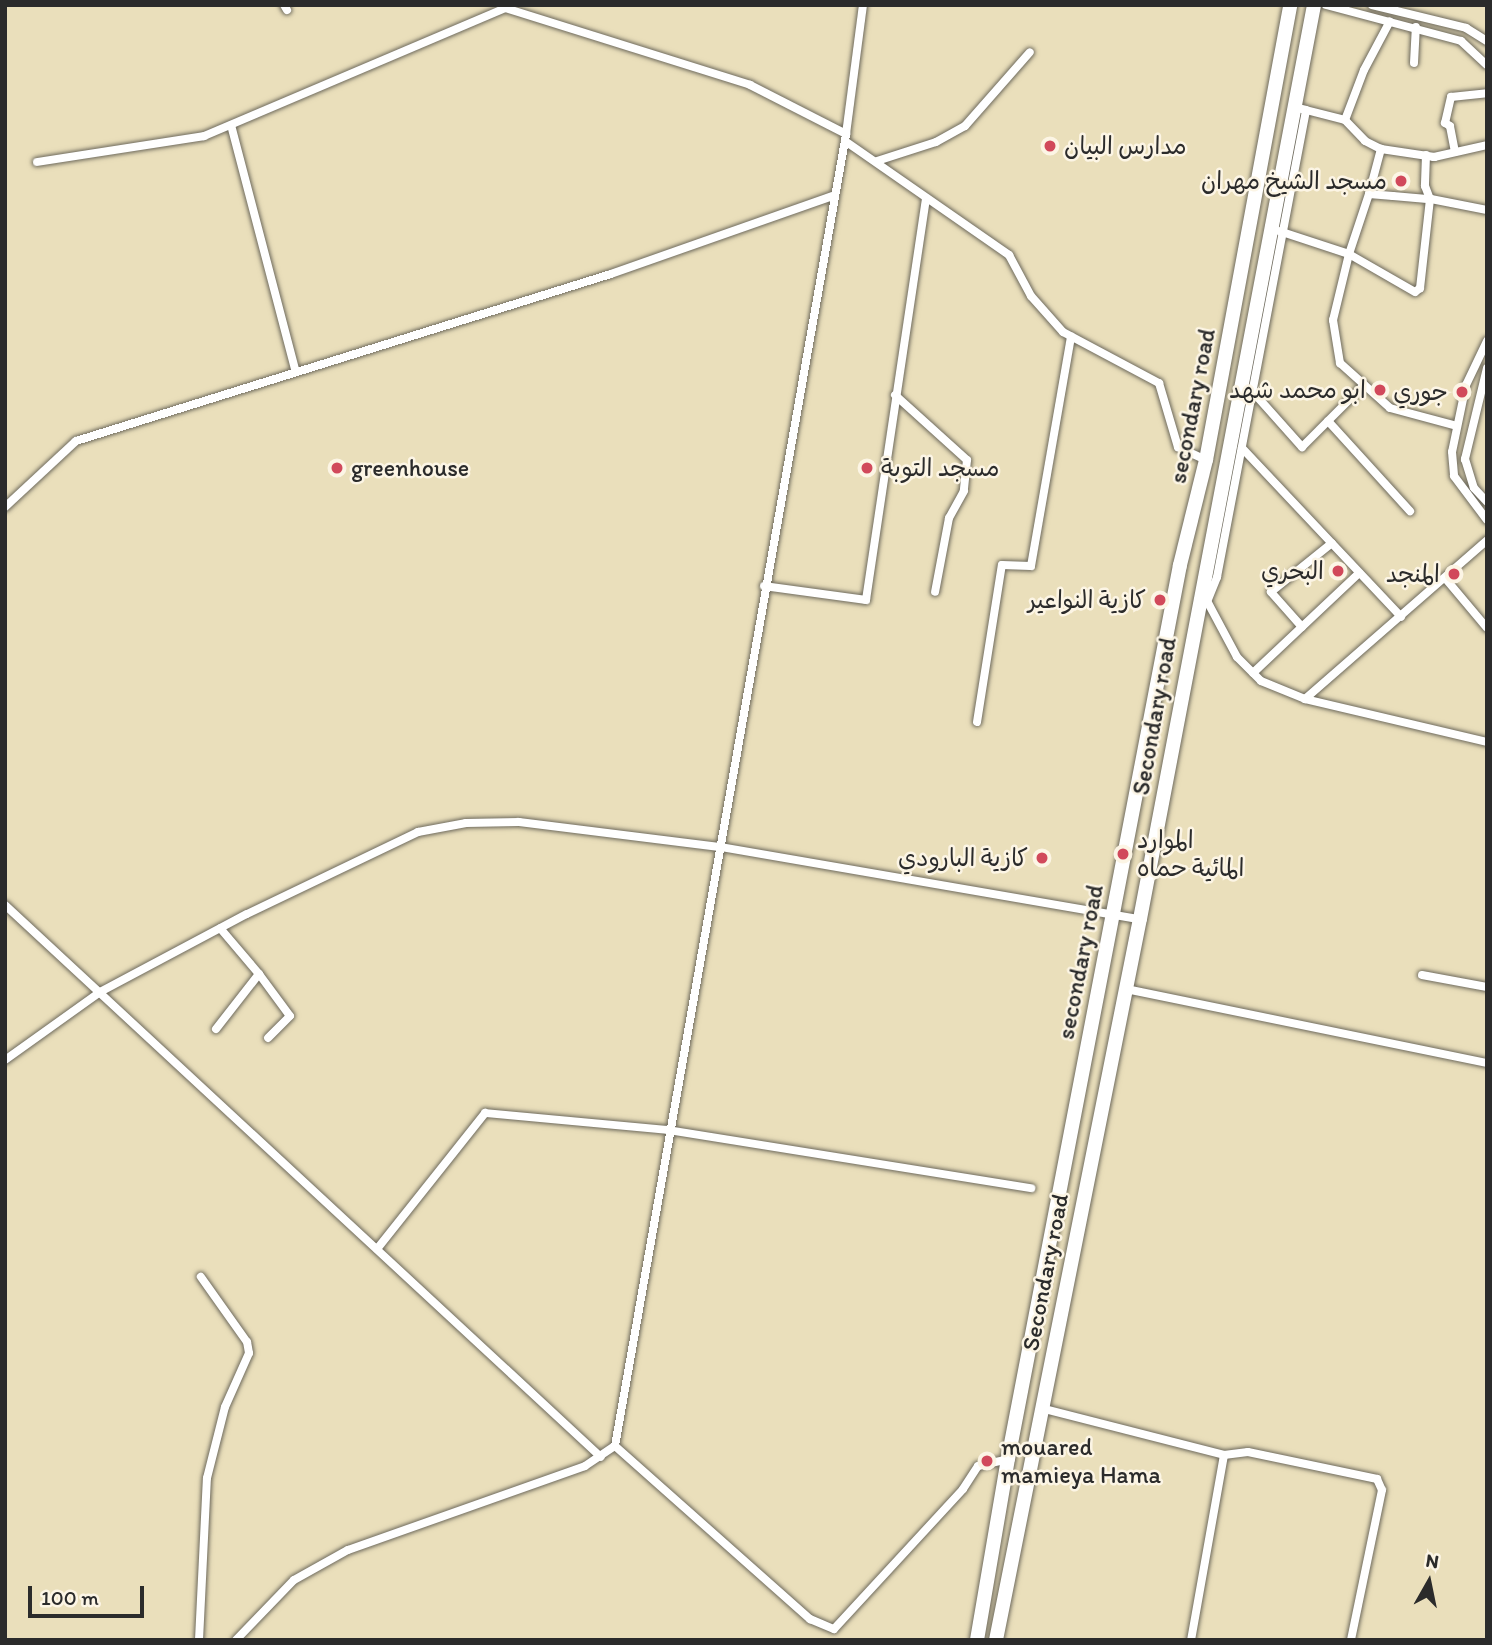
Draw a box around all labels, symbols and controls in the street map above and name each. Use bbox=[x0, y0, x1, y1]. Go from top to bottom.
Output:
place label: مدارس البيان bbox=[1064, 132, 1187, 160]
marker: مدارس البيان bbox=[1042, 138, 1058, 154]
place label: مسجد الشيخ مهران bbox=[1201, 167, 1387, 195]
marker: مسجد الشيخ مهران bbox=[1393, 173, 1409, 189]
street label: secondary road bbox=[1163, 326, 1221, 486]
place label: ابو محمد شهد bbox=[1229, 376, 1366, 404]
place label: جوري bbox=[1393, 378, 1448, 406]
marker: ابو محمد شهد bbox=[1372, 382, 1388, 398]
marker: جوري bbox=[1454, 384, 1470, 400]
place label: greenhouse bbox=[351, 454, 469, 482]
place label: مسجد التوبة bbox=[881, 454, 999, 482]
marker: greenhouse bbox=[329, 460, 345, 476]
marker: مسجد التوبة bbox=[859, 460, 875, 476]
place label: البحري bbox=[1261, 557, 1324, 585]
place label: المنجد bbox=[1386, 560, 1440, 588]
marker: البحري bbox=[1330, 563, 1346, 579]
marker: المنجد bbox=[1446, 566, 1462, 582]
place label: كازية النواعير bbox=[1028, 586, 1146, 614]
marker: كازية النواعير bbox=[1152, 592, 1168, 608]
street label: Secondary road bbox=[1126, 635, 1182, 797]
place label: الموارد المائية حماه bbox=[1137, 826, 1244, 882]
place label: كازية البارودي bbox=[898, 844, 1028, 872]
marker: الموارد المائية حماه bbox=[1115, 846, 1131, 862]
marker: كازية البارودي bbox=[1034, 850, 1050, 866]
street label: secondary road bbox=[1051, 882, 1109, 1042]
street label: Secondary road bbox=[1016, 1191, 1074, 1353]
place label: mouared mamieya Hama bbox=[1001, 1433, 1161, 1489]
marker: mouared mamieya Hama bbox=[979, 1453, 995, 1469]
north arrow bbox=[1394, 1547, 1464, 1617]
text: N bbox=[1424, 1548, 1440, 1573]
scale bar bbox=[32, 1572, 147, 1616]
text: 100 m bbox=[41, 1585, 99, 1610]

